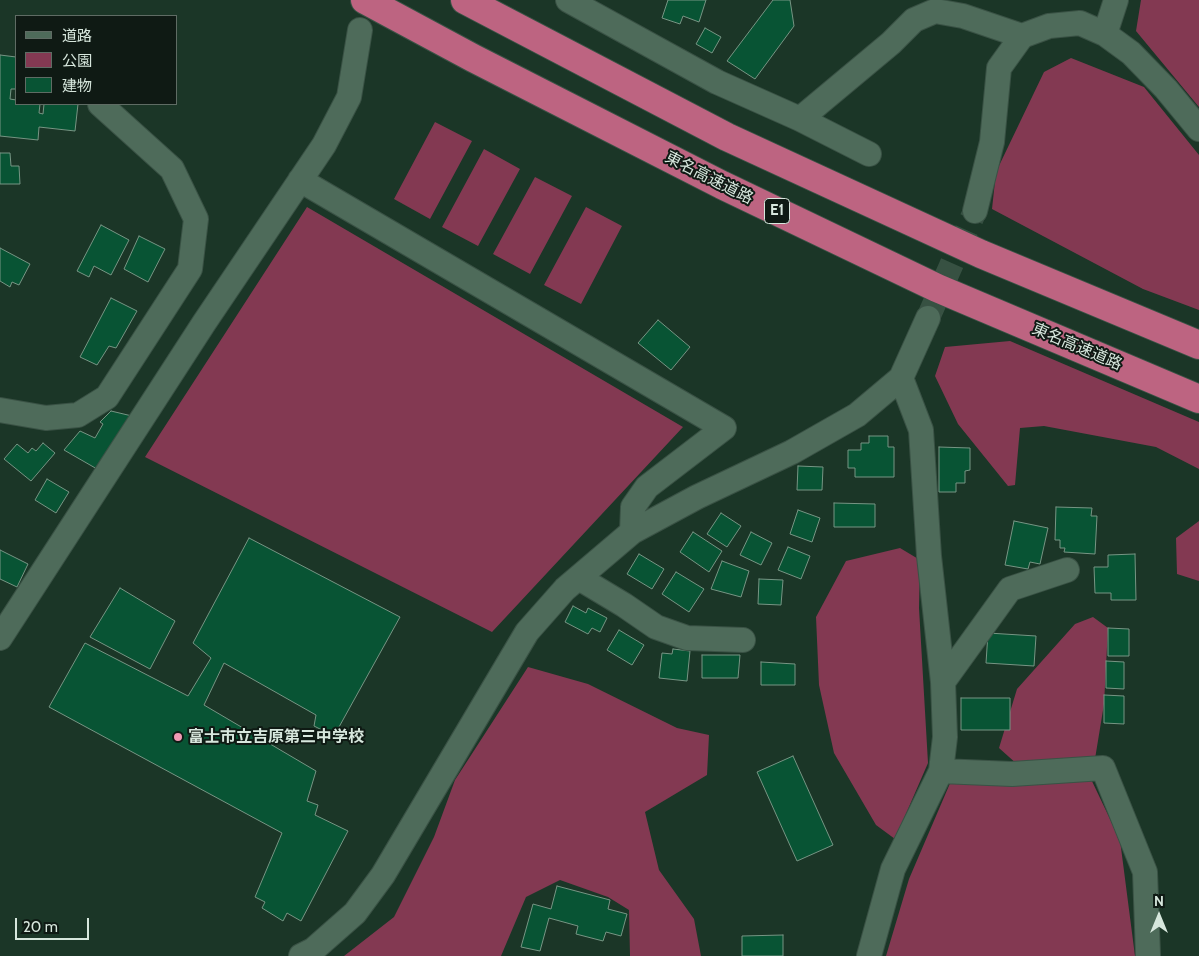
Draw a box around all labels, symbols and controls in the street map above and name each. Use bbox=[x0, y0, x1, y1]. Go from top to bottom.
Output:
legend bbox=[15, 15, 178, 105]
text: 道路 bbox=[62, 27, 92, 45]
text: 公園 bbox=[62, 52, 92, 70]
text: 建物 bbox=[62, 77, 92, 95]
street label: 東名高速道路 bbox=[662, 148, 756, 208]
road number: E1 bbox=[764, 198, 790, 224]
street label: 東名高速道路 bbox=[1029, 319, 1125, 375]
place label: 富士市立吉原第三中学校 bbox=[188, 727, 364, 747]
marker: 富士市立吉原第三中学校 bbox=[172, 731, 184, 743]
north arrow bbox=[1134, 891, 1184, 941]
text: N bbox=[1154, 892, 1164, 910]
scale bar bbox=[18, 908, 91, 940]
text: 20 m bbox=[23, 918, 58, 936]

